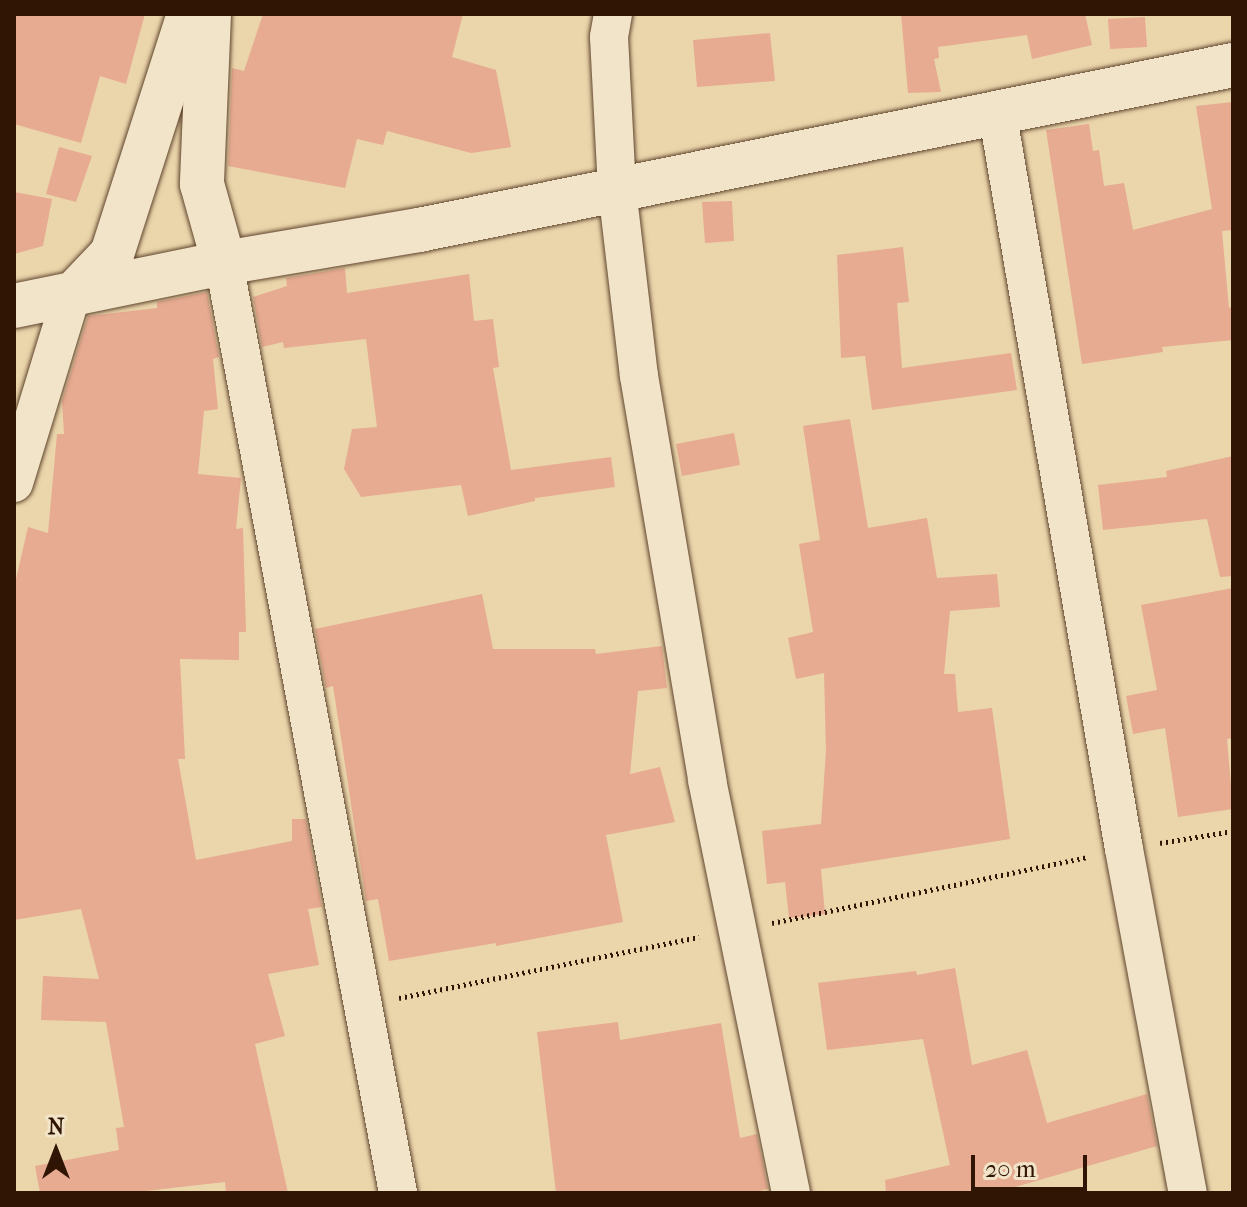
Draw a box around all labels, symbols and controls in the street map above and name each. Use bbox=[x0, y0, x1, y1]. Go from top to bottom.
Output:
north arrow bbox=[16, 1111, 96, 1191]
text: N bbox=[48, 1114, 64, 1140]
scale bar bbox=[975, 1139, 1091, 1189]
text: 20 m bbox=[985, 1155, 1036, 1183]

